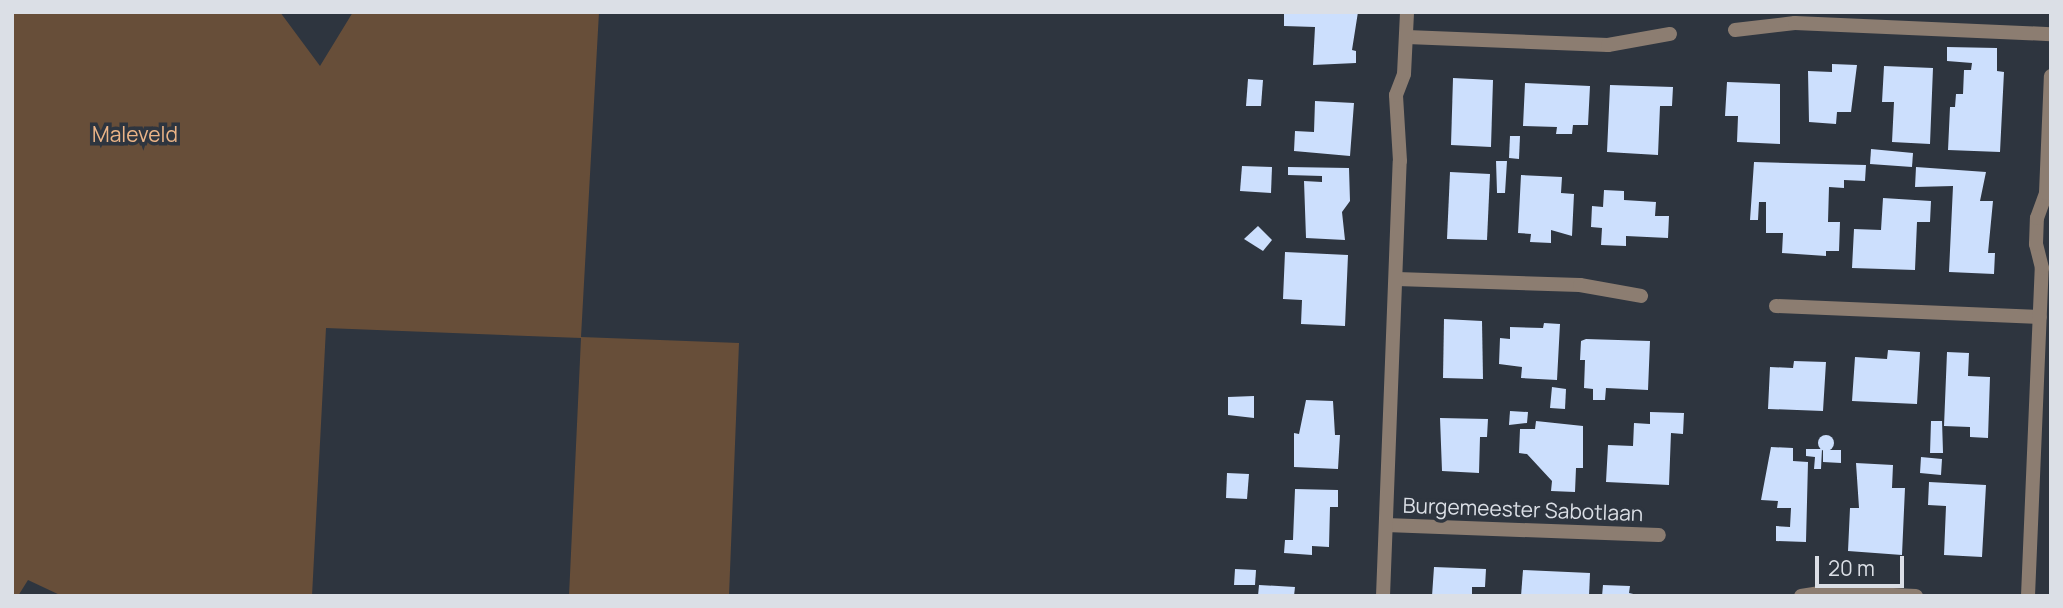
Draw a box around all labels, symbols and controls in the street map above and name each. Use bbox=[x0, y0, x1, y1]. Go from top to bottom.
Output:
park label: Maleveld bbox=[92, 121, 178, 147]
street label: Burgemeester Sabotlaan bbox=[1402, 492, 1644, 526]
scale bar bbox=[1818, 542, 1907, 586]
text: 20 m bbox=[1828, 554, 1875, 582]

